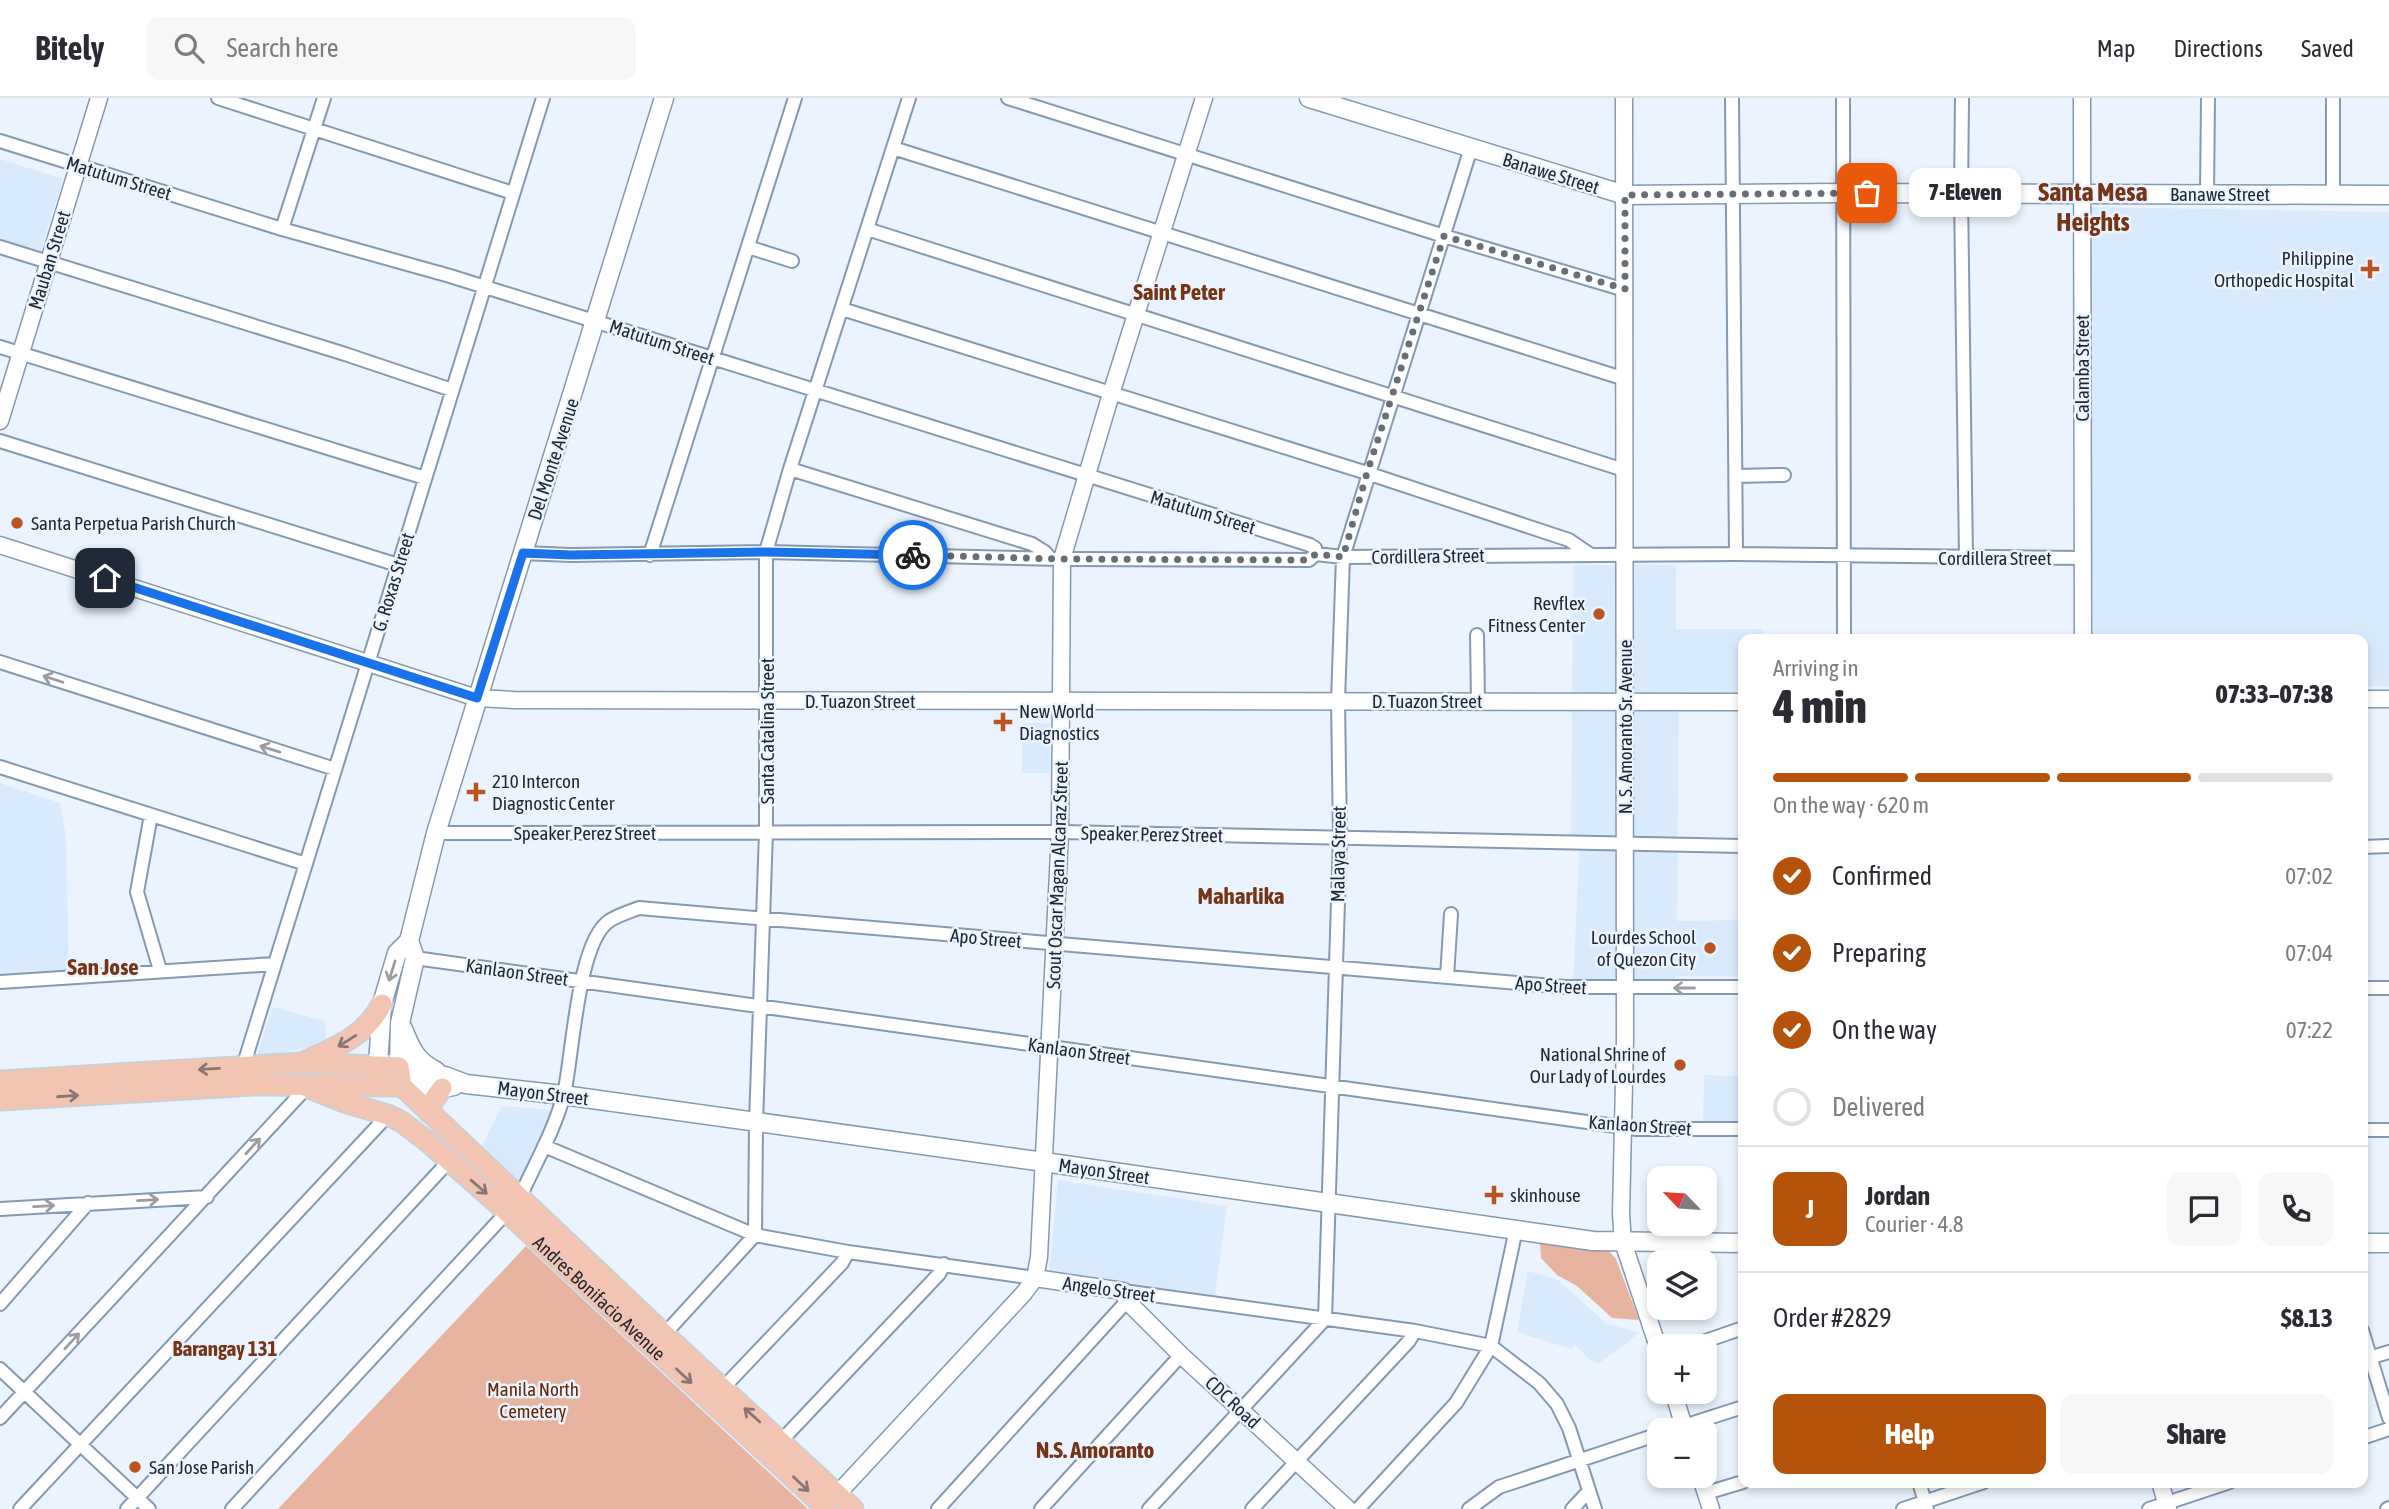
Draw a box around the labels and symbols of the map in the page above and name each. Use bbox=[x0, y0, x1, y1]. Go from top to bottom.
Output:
street label: Banawe Street bbox=[1500, 148, 1602, 198]
street label: Matutum Street bbox=[64, 152, 174, 204]
pin bbox=[1837, 163, 1897, 223]
callout: 7-Eleven bbox=[1909, 168, 2021, 217]
district label: Santa Mesa Heights bbox=[2038, 177, 2148, 237]
street label: Banawe Street bbox=[2170, 183, 2270, 205]
street label: Mauban Street bbox=[24, 208, 74, 312]
place label: Philippine Orthopedic Hospital bbox=[2214, 247, 2354, 291]
marker: Philippine Orthopedic Hospital bbox=[2360, 259, 2380, 279]
district label: Saint Peter bbox=[1133, 279, 1226, 305]
street label: Calamba Street bbox=[2071, 314, 2093, 422]
street label: Matutum Street bbox=[607, 315, 717, 369]
street label: Del Monte Avenue bbox=[523, 395, 583, 523]
street label: Matutum Street bbox=[1148, 486, 1258, 538]
place label: Santa Perpetua Parish Church bbox=[31, 512, 236, 534]
marker: Santa Perpetua Parish Church bbox=[9, 515, 25, 531]
courier bbox=[878, 520, 948, 590]
street label: G. Roxas Street bbox=[368, 530, 418, 634]
street label: Cordillera Street bbox=[1371, 544, 1485, 568]
street label: Cordillera Street bbox=[1938, 547, 2052, 569]
pin bbox=[75, 548, 135, 608]
place label: Revflex Fitness Center bbox=[1488, 592, 1585, 636]
marker: Revflex Fitness Center bbox=[1591, 606, 1607, 622]
street label: N. S. Amoranto Sr. Avenue bbox=[1614, 640, 1636, 814]
street label: Santa Catalina Street bbox=[756, 658, 778, 804]
one-way arrow bbox=[43, 672, 65, 685]
street label: D. Tuazon Street bbox=[805, 690, 915, 712]
street label: D. Tuazon Street bbox=[1372, 690, 1482, 712]
place label: New World Diagnostics bbox=[1019, 700, 1100, 744]
marker: New World Diagnostics bbox=[993, 712, 1013, 732]
one-way arrow bbox=[259, 742, 281, 754]
street label: Scout Oscar Magan Alcaraz Street bbox=[1042, 761, 1072, 989]
place label: 210 Intercon Diagnostic Center bbox=[492, 770, 615, 814]
marker: 210 Intercon Diagnostic Center bbox=[466, 782, 486, 802]
street label: Malaya Street bbox=[1326, 806, 1350, 902]
street label: Speaker Perez Street bbox=[514, 822, 656, 844]
street label: Speaker Perez Street bbox=[1081, 822, 1223, 846]
district label: Maharlika bbox=[1198, 883, 1285, 909]
street label: Apo Street bbox=[949, 924, 1023, 952]
place label: Lourdes School of Quezon City bbox=[1591, 926, 1696, 970]
marker: Lourdes School of Quezon City bbox=[1702, 940, 1718, 956]
district label: San Jose bbox=[67, 954, 139, 980]
street label: Kanlaon Street bbox=[464, 954, 570, 990]
one-way arrow bbox=[384, 960, 397, 982]
street label: Apo Street bbox=[1515, 972, 1587, 998]
one-way arrow bbox=[1672, 981, 1695, 995]
street label: Kanlaon Street bbox=[1026, 1033, 1132, 1069]
one-way arrow bbox=[338, 1034, 358, 1048]
place label: National Shrine of Our Lady of Lourdes bbox=[1530, 1043, 1666, 1087]
marker: National Shrine of Our Lady of Lourdes bbox=[1672, 1057, 1688, 1073]
one-way arrow bbox=[198, 1063, 221, 1076]
street label: Mayon Street bbox=[496, 1076, 590, 1110]
one-way arrow bbox=[56, 1089, 79, 1102]
street label: Kanlaon Street bbox=[1588, 1110, 1692, 1140]
one-way arrow bbox=[245, 1137, 261, 1155]
street label: Mayon Street bbox=[1057, 1154, 1151, 1188]
north arrow bbox=[1647, 1166, 1717, 1236]
one-way arrow bbox=[470, 1179, 488, 1195]
place label: skinhouse bbox=[1510, 1184, 1581, 1206]
marker: skinhouse bbox=[1484, 1185, 1504, 1205]
one-way arrow bbox=[136, 1193, 158, 1206]
one-way arrow bbox=[32, 1199, 55, 1212]
street label: Andres Bonifacio Avenue bbox=[529, 1231, 670, 1365]
street label: Angelo Street bbox=[1061, 1272, 1157, 1306]
one-way arrow bbox=[63, 1333, 80, 1350]
district label: Barangay 131 bbox=[173, 1336, 278, 1360]
one-way arrow bbox=[675, 1367, 692, 1384]
street label: CDC Road bbox=[1201, 1371, 1265, 1433]
park label: Manila North Cemetery bbox=[487, 1378, 579, 1422]
one-way arrow bbox=[743, 1407, 761, 1423]
district label: N.S. Amoranto bbox=[1036, 1437, 1154, 1463]
place label: San Jose Parish bbox=[149, 1456, 254, 1478]
marker: San Jose Parish bbox=[127, 1459, 143, 1475]
one-way arrow bbox=[792, 1476, 810, 1492]

